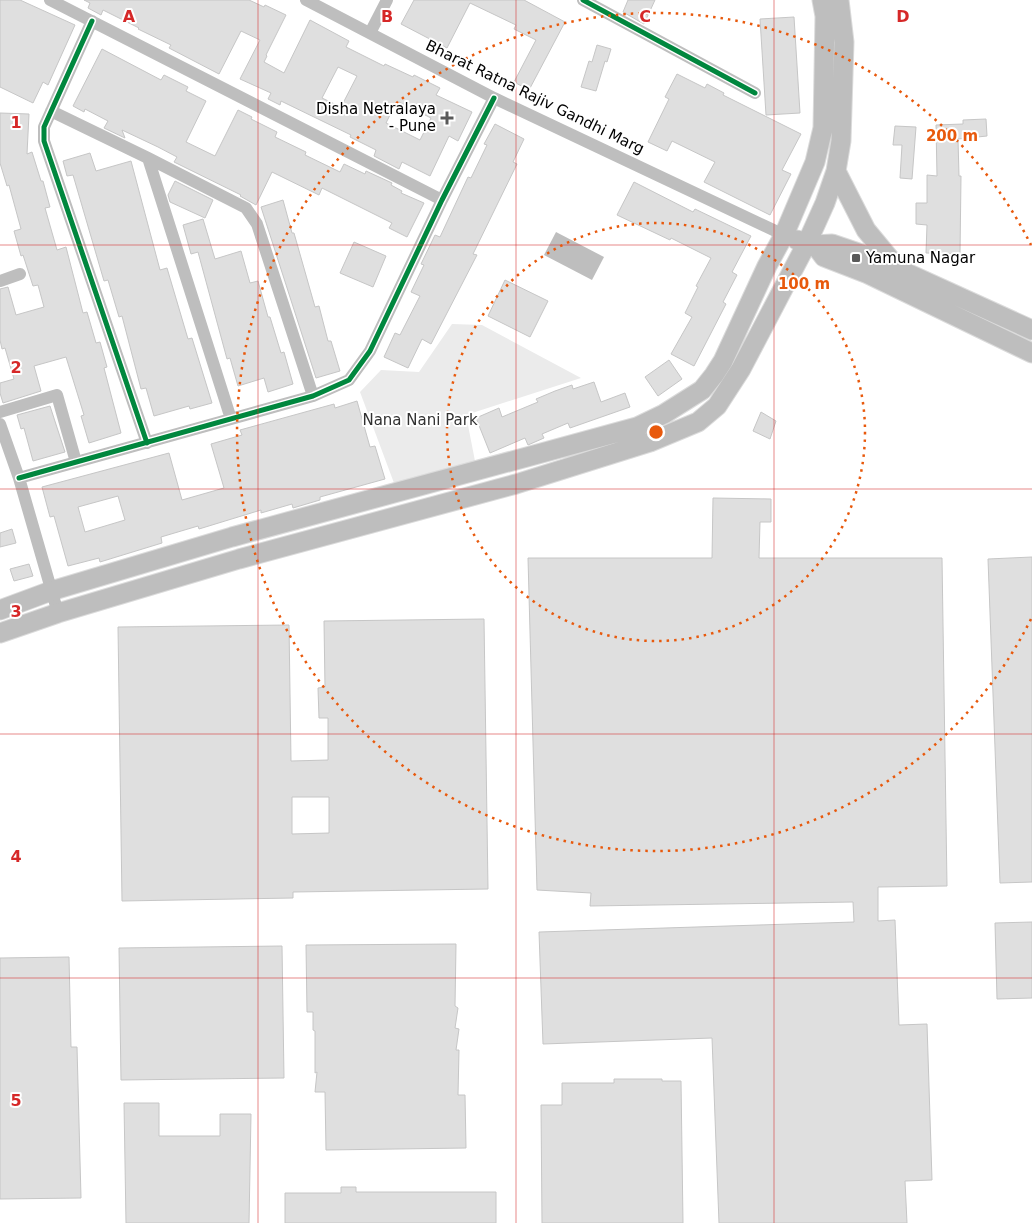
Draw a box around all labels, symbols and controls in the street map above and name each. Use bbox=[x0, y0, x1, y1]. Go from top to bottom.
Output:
text: A bbox=[123, 7, 136, 26]
text: B bbox=[381, 7, 393, 26]
text: C bbox=[639, 7, 651, 26]
text: D bbox=[896, 7, 910, 26]
street label: Bharat Ratna Rajiv Gandhi Marg bbox=[423, 36, 647, 158]
place label: Disha Netralaya - Pune bbox=[316, 100, 436, 135]
marker: Disha Netralaya - Pune bbox=[440, 111, 454, 125]
text: 1 bbox=[10, 113, 22, 132]
text: 200 m bbox=[926, 127, 978, 145]
place label: Yamuna Nagar bbox=[865, 249, 976, 267]
marker: Yamuna Nagar bbox=[850, 252, 862, 264]
text: 100 m bbox=[778, 275, 830, 293]
text: 2 bbox=[10, 358, 22, 377]
park label: Nana Nani Park bbox=[362, 411, 478, 429]
centre of rings bbox=[647, 423, 665, 441]
text: 3 bbox=[10, 602, 22, 621]
text: 4 bbox=[10, 847, 22, 866]
text: 5 bbox=[10, 1091, 22, 1110]

